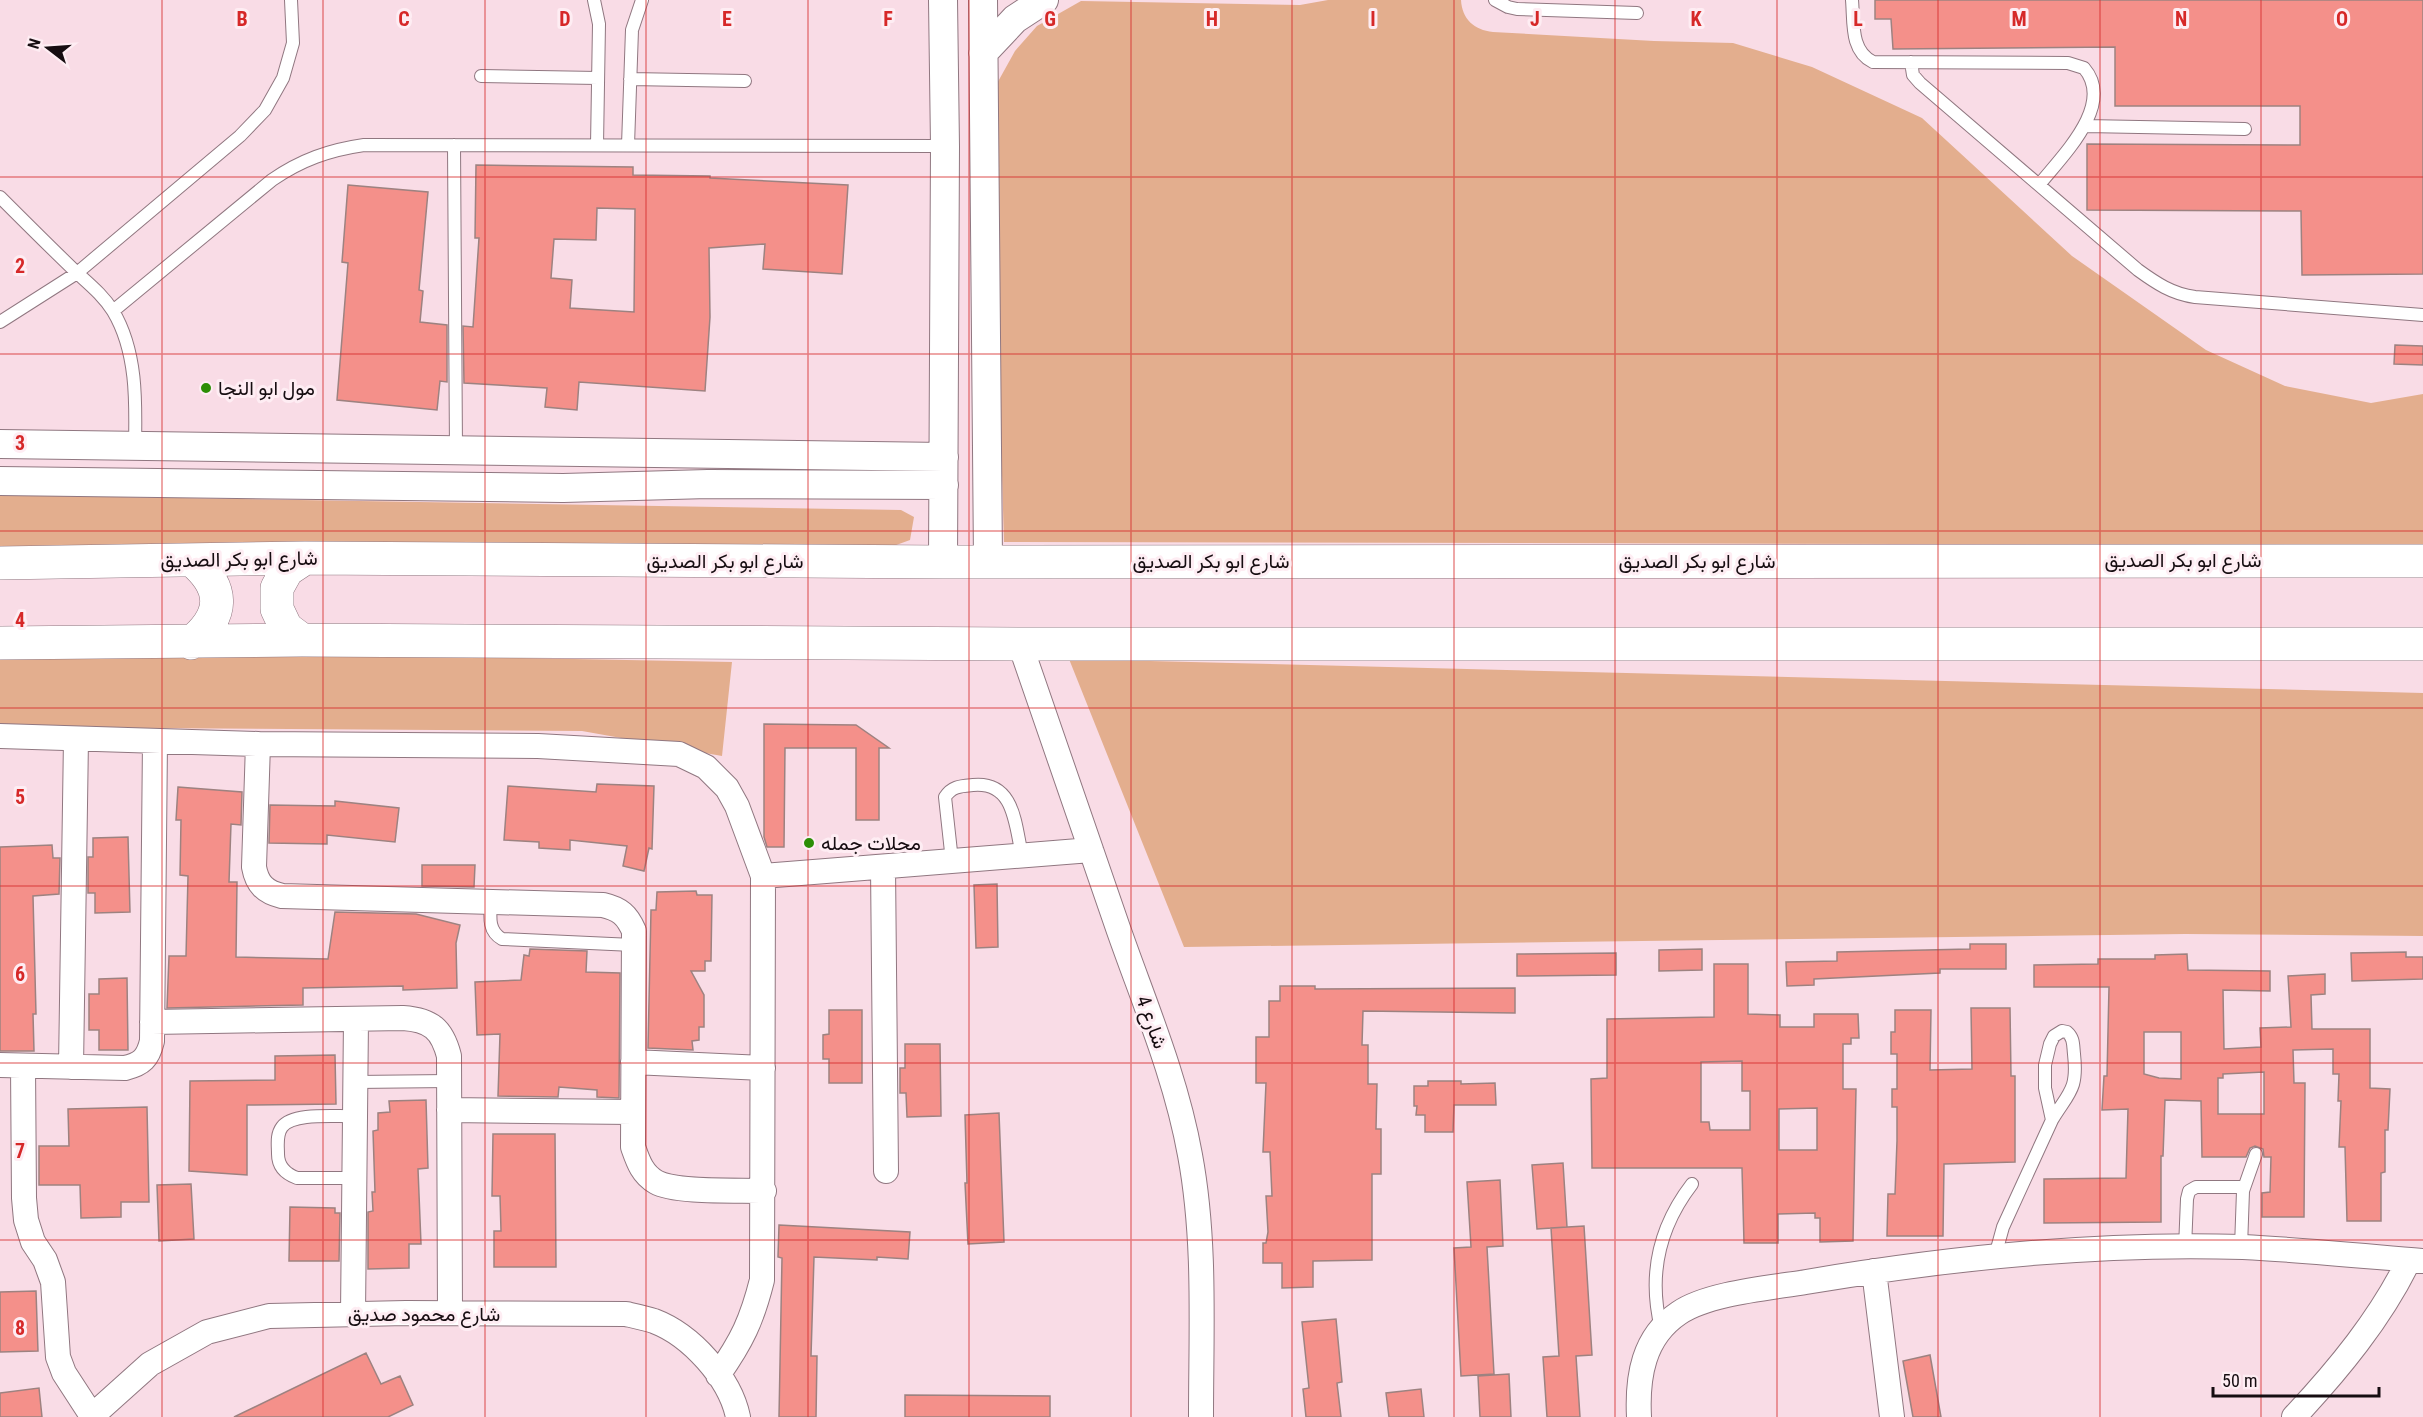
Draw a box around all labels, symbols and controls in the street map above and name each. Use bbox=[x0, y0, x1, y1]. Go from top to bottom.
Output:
text: B bbox=[236, 7, 248, 31]
text: C bbox=[398, 7, 410, 31]
text: D bbox=[559, 7, 571, 31]
text: E bbox=[722, 7, 732, 31]
text: F bbox=[883, 7, 893, 31]
text: G bbox=[1044, 7, 1056, 31]
text: H bbox=[1206, 7, 1218, 31]
text: I bbox=[1370, 7, 1376, 31]
text: J bbox=[1530, 7, 1540, 31]
text: K bbox=[1690, 7, 1702, 31]
text: L bbox=[1853, 7, 1863, 31]
text: M bbox=[2011, 7, 2027, 31]
text: N bbox=[2175, 7, 2187, 31]
text: O bbox=[2336, 7, 2348, 31]
north arrow bbox=[18, 18, 78, 78]
text: N bbox=[24, 36, 45, 51]
text: 2 bbox=[15, 254, 25, 278]
place label: مول ابو النجا bbox=[218, 376, 315, 401]
marker: مول ابو النجا bbox=[199, 381, 213, 395]
text: 3 bbox=[15, 431, 25, 455]
street label: شارع ابو بكر الصديق bbox=[160, 546, 318, 574]
street label: شارع ابو بكر الصديق bbox=[2104, 548, 2262, 574]
street label: شارع ابو بكر الصديق bbox=[646, 549, 804, 575]
street label: شارع ابو بكر الصديق bbox=[1132, 549, 1290, 575]
street label: شارع ابو بكر الصديق bbox=[1618, 549, 1776, 575]
text: 4 bbox=[15, 608, 25, 632]
text: 5 bbox=[15, 785, 25, 809]
place label: محلات جمله bbox=[821, 831, 921, 855]
marker: محلات جمله bbox=[802, 836, 816, 850]
text: 6 bbox=[15, 962, 25, 986]
street label: شارع 4 bbox=[1129, 992, 1173, 1052]
text: 7 bbox=[15, 1139, 25, 1163]
street label: شارع محمود صديق bbox=[348, 1302, 500, 1328]
text: 8 bbox=[15, 1316, 25, 1340]
scale bar bbox=[2213, 1360, 2380, 1398]
text: 50 m bbox=[2222, 1370, 2257, 1391]

